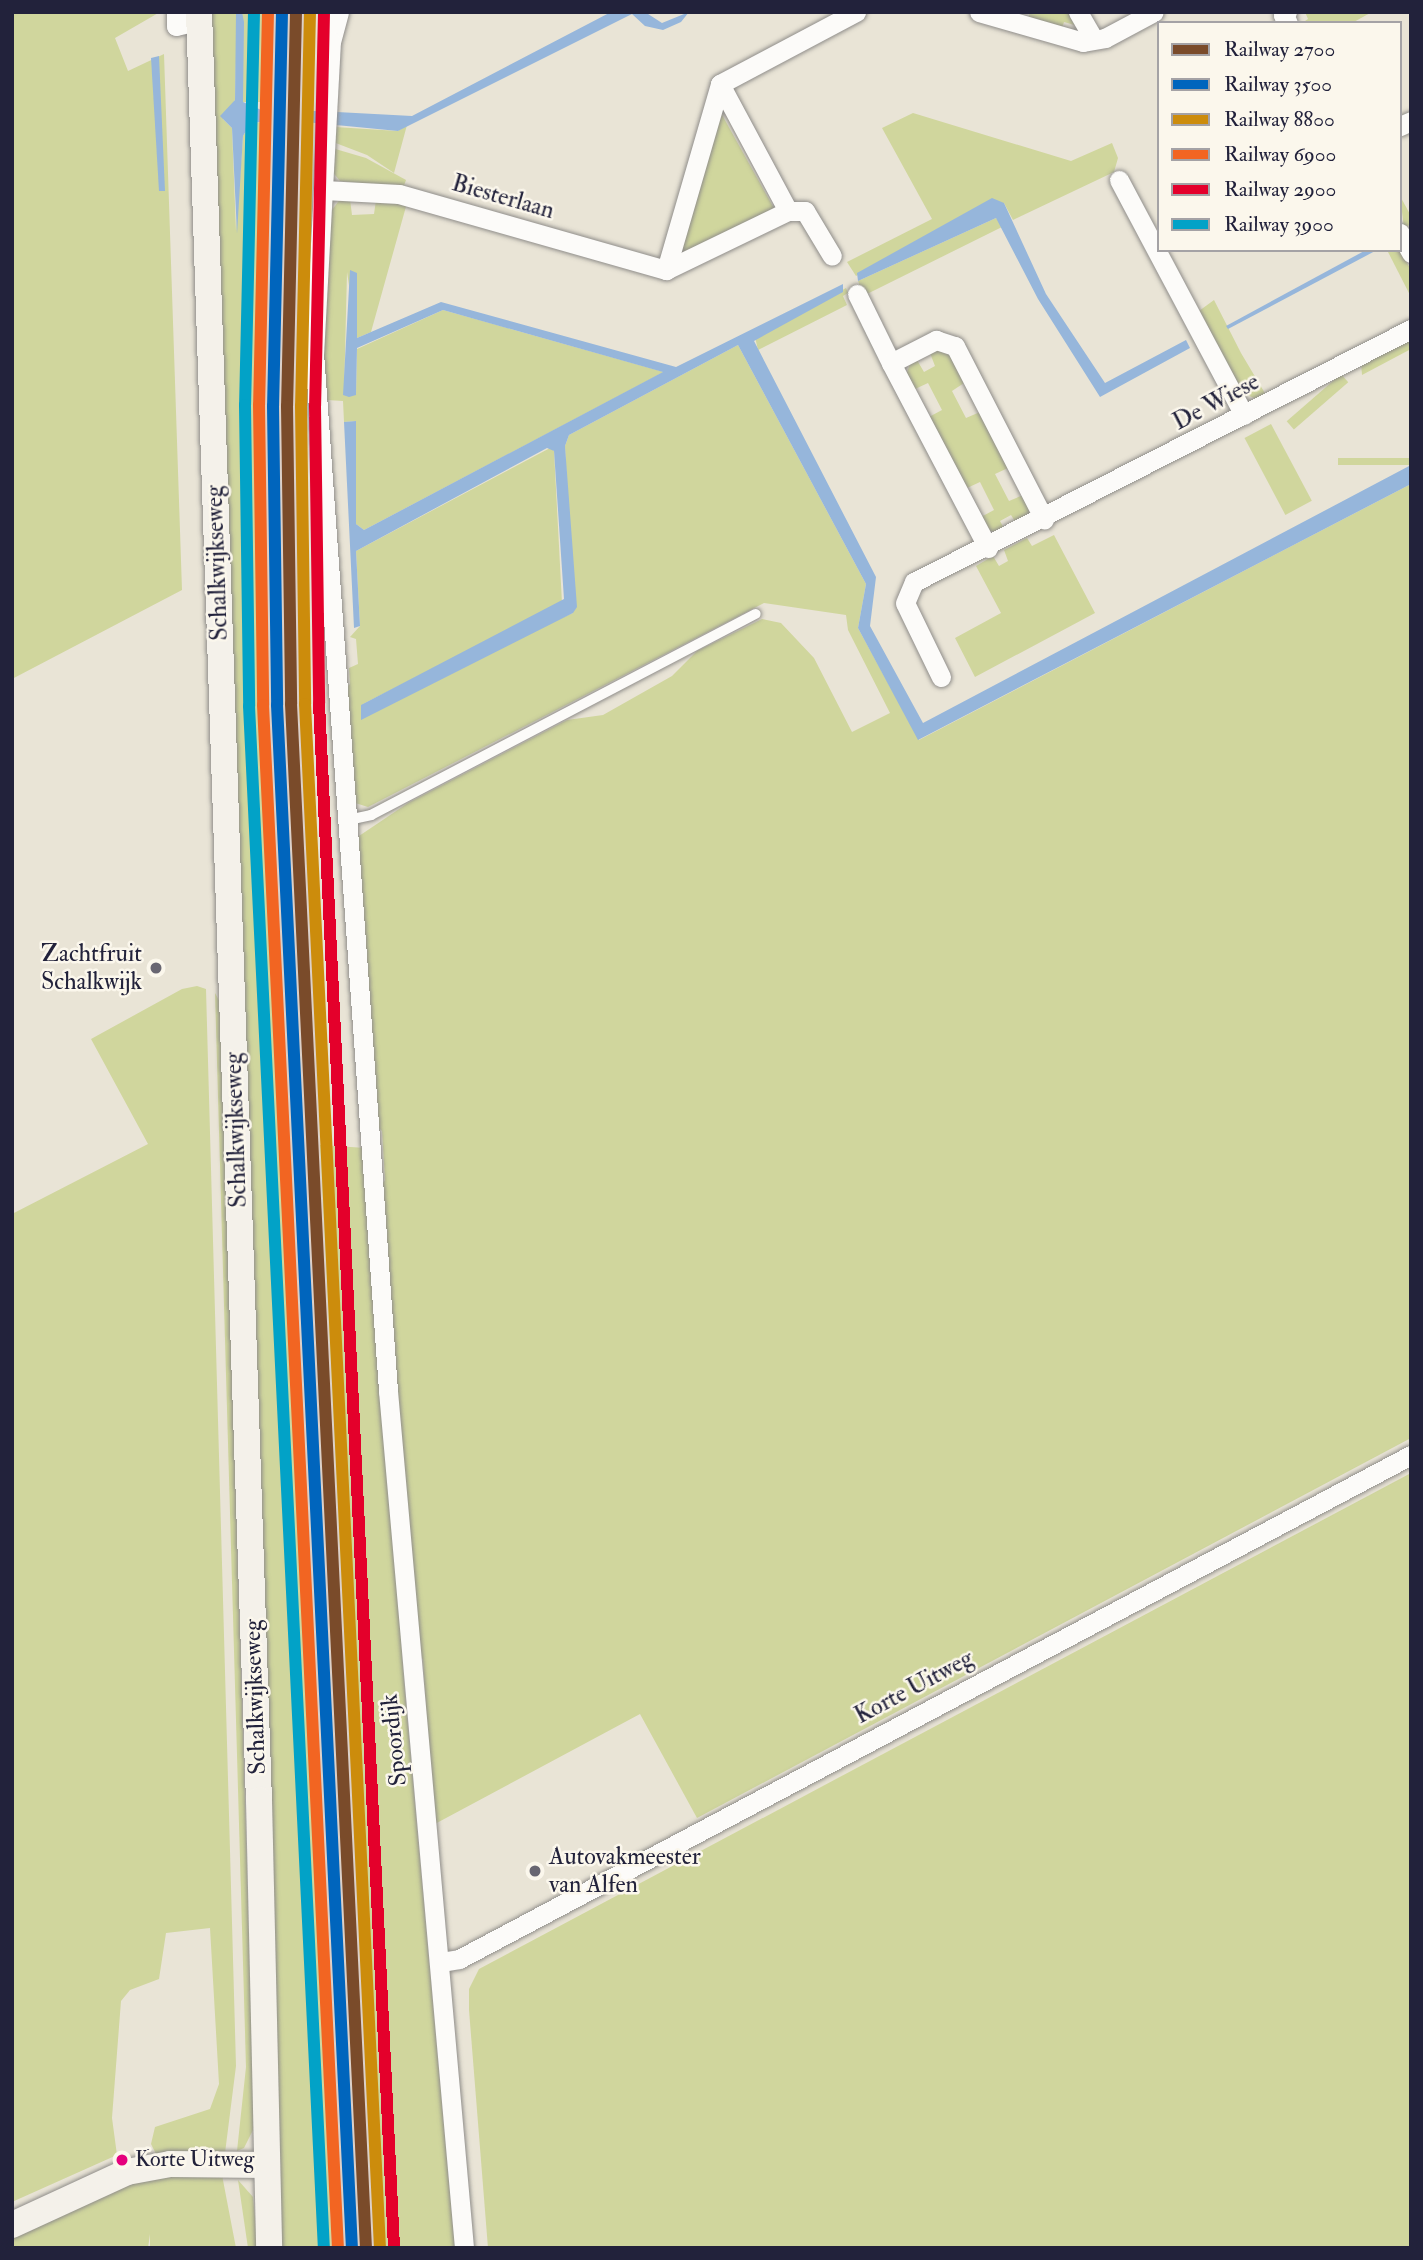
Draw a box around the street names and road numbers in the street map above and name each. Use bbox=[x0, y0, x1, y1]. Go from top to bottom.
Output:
street label: Biesterlaan bbox=[449, 169, 557, 225]
street label: De Wiese bbox=[1168, 367, 1264, 437]
street label: Schalkwijkseweg bbox=[200, 485, 234, 641]
street label: Schalkwijkseweg bbox=[219, 1052, 253, 1208]
street label: Schalkwijkseweg bbox=[238, 1619, 272, 1775]
street label: Korte Uitweg bbox=[850, 1644, 978, 1730]
street label: Spoordijk bbox=[375, 1693, 413, 1787]

